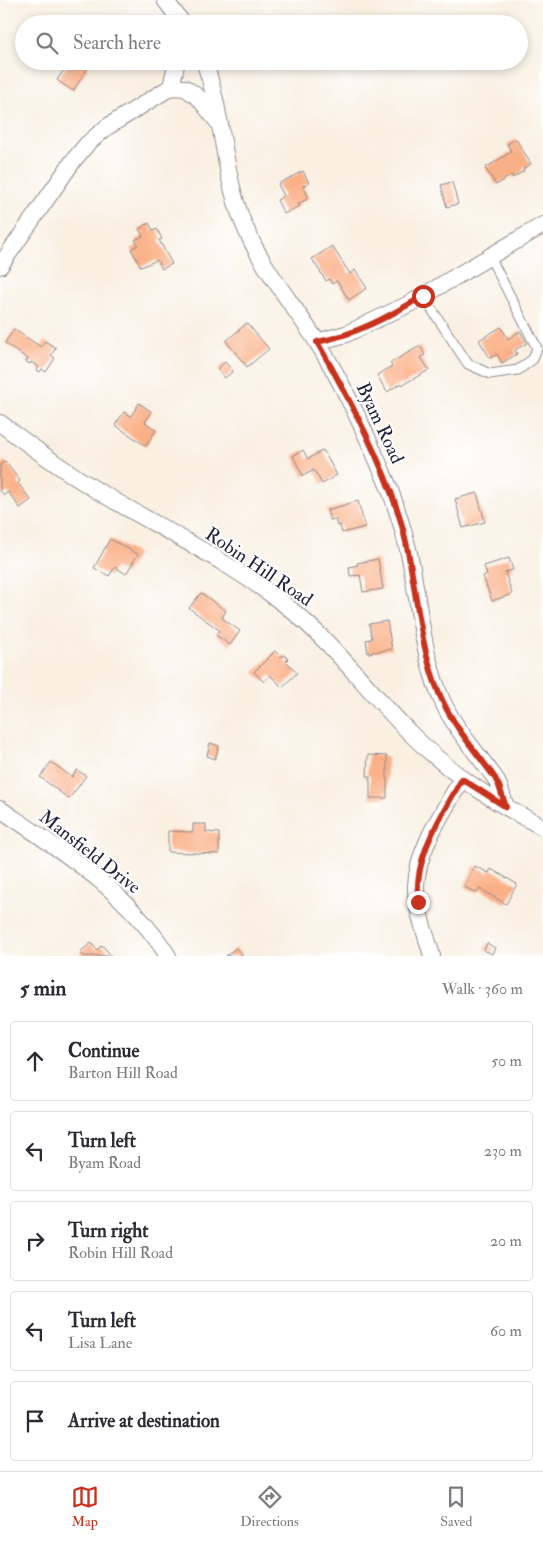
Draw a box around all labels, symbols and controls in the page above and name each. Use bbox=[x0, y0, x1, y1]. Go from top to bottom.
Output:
search box bbox=[15, 15, 528, 70]
icon: search bbox=[33, 29, 61, 57]
text: Search here bbox=[73, 31, 161, 55]
route start bbox=[412, 285, 435, 308]
street label: Byam Road bbox=[351, 379, 410, 468]
street label: Robin Hill Road bbox=[201, 522, 318, 612]
street label: Mansfield Drive bbox=[34, 805, 146, 899]
route end bbox=[407, 891, 430, 914]
text: 5 min bbox=[20, 975, 66, 1002]
text: Walk · 360 m bbox=[442, 979, 523, 999]
text: Continue bbox=[68, 1039, 139, 1063]
icon: ahead bbox=[21, 1047, 49, 1075]
text: 50 m bbox=[491, 1051, 522, 1071]
text: Barton Hill Road bbox=[68, 1063, 178, 1083]
text: Turn left bbox=[68, 1129, 136, 1153]
icon: left bbox=[21, 1137, 49, 1165]
text: 230 m bbox=[484, 1141, 522, 1161]
text: Byam Road bbox=[68, 1153, 141, 1173]
text: Turn right bbox=[68, 1219, 148, 1243]
icon: right bbox=[21, 1227, 49, 1255]
text: 20 m bbox=[490, 1231, 522, 1251]
text: Robin Hill Road bbox=[68, 1243, 173, 1263]
text: Turn left bbox=[68, 1309, 136, 1333]
icon: left bbox=[21, 1317, 49, 1345]
text: 60 m bbox=[490, 1321, 522, 1341]
text: Lisa Lane bbox=[68, 1333, 132, 1353]
icon: arrive bbox=[21, 1407, 49, 1435]
text: Arrive at destination bbox=[68, 1409, 220, 1433]
tab: Map bbox=[71, 1483, 99, 1530]
tab: Directions bbox=[240, 1483, 299, 1530]
tab: Saved bbox=[440, 1483, 472, 1530]

